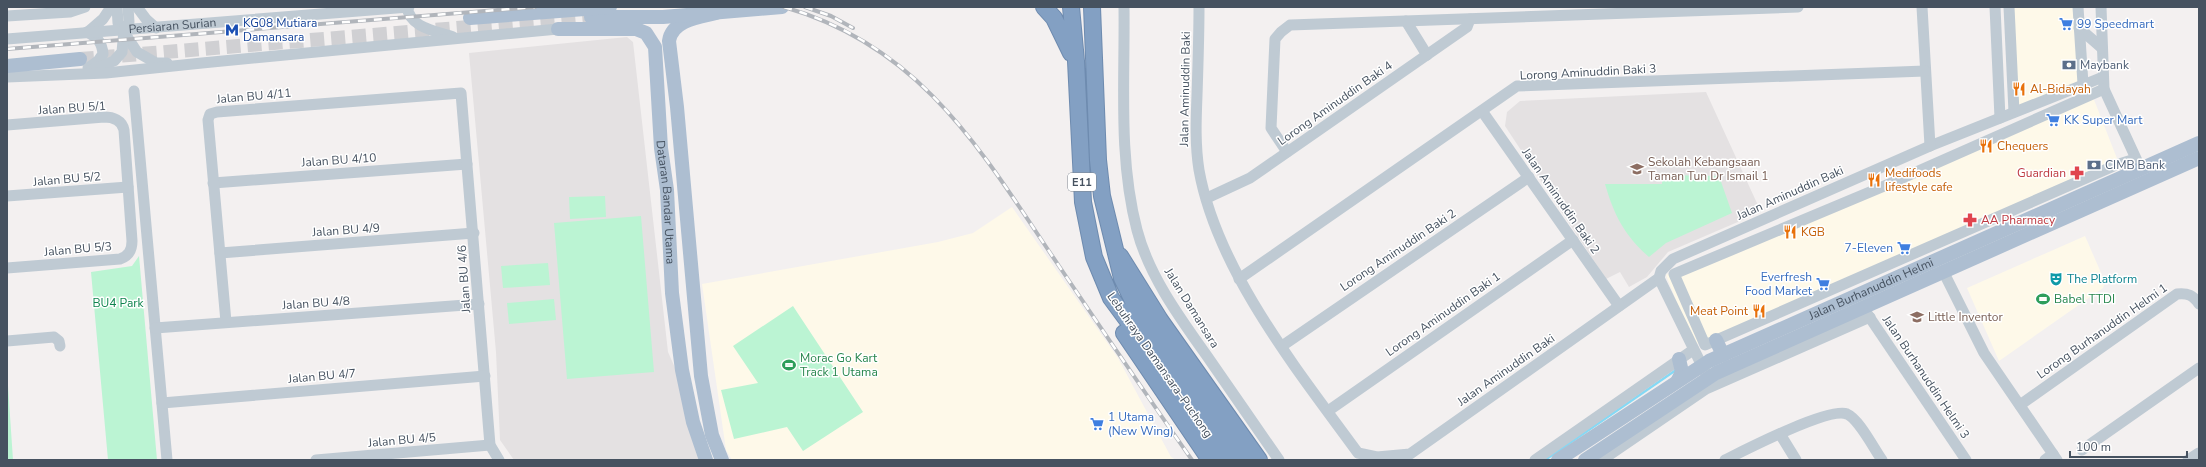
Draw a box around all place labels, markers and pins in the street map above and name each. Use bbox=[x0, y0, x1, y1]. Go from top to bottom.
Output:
place label: KG08 Mutiara Damansara bbox=[243, 15, 317, 45]
supermarket icon: 99 Speedmart bbox=[2058, 16, 2074, 32]
place label: 99 Speedmart bbox=[2077, 16, 2155, 32]
metro station icon: KG08 Mutiara Damansara bbox=[224, 22, 240, 38]
bank icon: Maybank bbox=[2061, 57, 2077, 73]
place label: Maybank bbox=[2080, 57, 2130, 73]
restaurant icon: Al-Bidayah bbox=[2011, 81, 2027, 97]
place label: Al-Bidayah bbox=[2030, 81, 2091, 97]
supermarket icon: KK Super Mart bbox=[2045, 112, 2061, 128]
place label: KK Super Mart bbox=[2064, 112, 2143, 128]
restaurant icon: Chequers bbox=[1978, 138, 1994, 154]
place label: Chequers bbox=[1997, 138, 2049, 154]
place label: Sekolah Kebangsaan Taman Tun Dr Ismail 1 bbox=[1648, 154, 1769, 184]
bank icon: CIMB Bank bbox=[2086, 157, 2102, 173]
place label: CIMB Bank bbox=[2105, 157, 2166, 173]
school or university icon: Sekolah Kebangsaan Taman Tun Dr Ismail 1 bbox=[1629, 161, 1645, 177]
place label: Medifoods lifestyle cafe bbox=[1885, 165, 1953, 195]
place label: Guardian bbox=[2017, 165, 2066, 181]
pharmacy icon: Guardian bbox=[2069, 165, 2085, 181]
restaurant icon: Medifoods lifestyle cafe bbox=[1866, 172, 1882, 188]
pharmacy icon: AA Pharmacy bbox=[1962, 212, 1978, 228]
place label: AA Pharmacy bbox=[1981, 212, 2056, 228]
restaurant icon: KGB bbox=[1782, 224, 1798, 240]
place label: KGB bbox=[1801, 224, 1825, 240]
place label: 7-Eleven bbox=[1845, 240, 1893, 256]
supermarket icon: 7-Eleven bbox=[1896, 240, 1912, 256]
place label: Everfresh Food Market bbox=[1745, 269, 1813, 299]
theatre icon: The Platform bbox=[2048, 271, 2064, 287]
place label: The Platform bbox=[2067, 271, 2137, 287]
supermarket icon: Everfresh Food Market bbox=[1815, 276, 1831, 292]
sports icon: Babel TTDI bbox=[2035, 291, 2051, 307]
place label: Babel TTDI bbox=[2054, 291, 2115, 307]
place label: Meat Point bbox=[1690, 303, 1749, 319]
restaurant icon: Meat Point bbox=[1751, 303, 1767, 319]
school or university icon: Little Inventor bbox=[1909, 309, 1925, 325]
place label: Little Inventor bbox=[1928, 309, 2003, 325]
place label: Morac Go Kart Track 1 Utama bbox=[800, 350, 878, 380]
sports icon: Morac Go Kart Track 1 Utama bbox=[781, 357, 797, 373]
place label: 1 Utama (New Wing) bbox=[1108, 409, 1174, 439]
supermarket icon: 1 Utama (New Wing) bbox=[1089, 416, 1105, 432]

